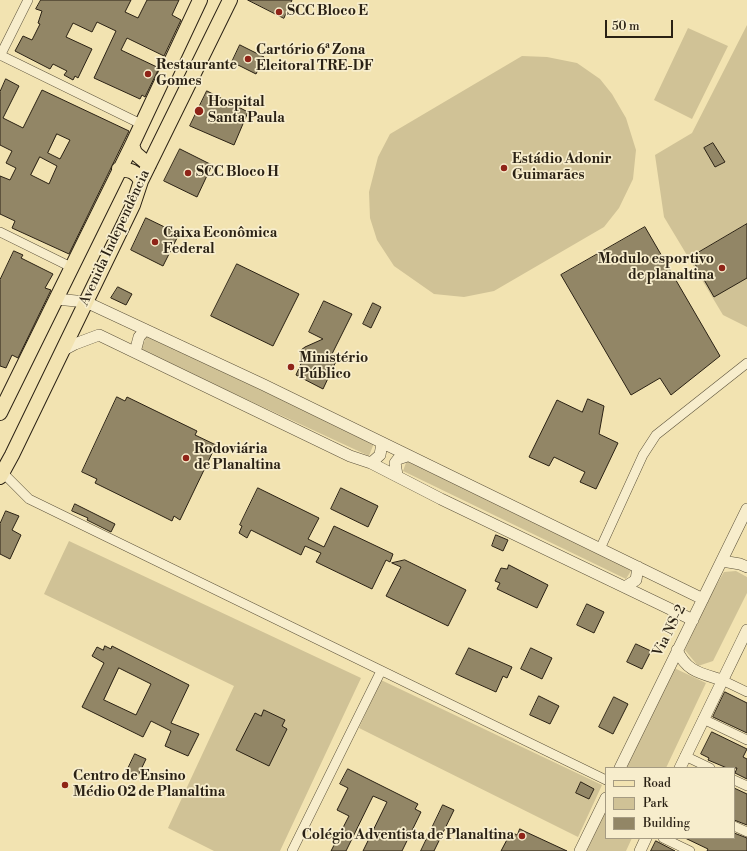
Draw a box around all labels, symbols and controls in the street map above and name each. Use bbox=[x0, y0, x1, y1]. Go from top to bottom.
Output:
place label: SCC Bloco E bbox=[287, 4, 368, 20]
marker: SCC Bloco E bbox=[274, 7, 284, 17]
scale bar bbox=[607, 12, 675, 38]
text: 50 m bbox=[612, 19, 640, 34]
place label: Cartório 6ª Zona Eleitoral TRE-DF bbox=[256, 43, 374, 76]
marker: Cartório 6ª Zona Eleitoral TRE-DF bbox=[243, 54, 253, 64]
place label: Restaurante Gomes bbox=[156, 58, 237, 90]
marker: Restaurante Gomes bbox=[143, 69, 153, 79]
place label: Hospital Santa Paula bbox=[208, 95, 285, 128]
marker: Hospital Santa Paula bbox=[193, 105, 205, 117]
place label: Estádio Adonir Guimarães bbox=[512, 152, 612, 184]
marker: Estádio Adonir Guimarães bbox=[499, 163, 509, 173]
place label: SCC Bloco H bbox=[196, 165, 279, 181]
street label: Avenida Independência bbox=[76, 167, 154, 309]
marker: SCC Bloco H bbox=[183, 168, 193, 178]
place label: Caixa Econômica Federal bbox=[163, 226, 277, 258]
marker: Caixa Econômica Federal bbox=[150, 237, 160, 247]
place label: Modulo esportivo de planaltina bbox=[598, 252, 714, 284]
marker: Modulo esportivo de planaltina bbox=[717, 263, 727, 273]
place label: Ministério Público bbox=[299, 351, 368, 384]
marker: Ministério Público bbox=[286, 362, 296, 372]
place label: Rodoviária de Planaltina bbox=[194, 442, 281, 474]
marker: Rodoviária de Planaltina bbox=[181, 453, 191, 463]
street label: Via NS-2 bbox=[650, 602, 690, 660]
legend bbox=[605, 767, 735, 839]
place label: Centro de Ensino Médio 02 de Planaltina bbox=[73, 769, 225, 802]
text: Road bbox=[643, 776, 671, 791]
marker: Centro de Ensino Médio 02 de Planaltina bbox=[60, 780, 70, 790]
text: Park bbox=[643, 796, 668, 811]
text: Building bbox=[643, 816, 690, 831]
place label: Colégio Adventista de Planaltina bbox=[302, 828, 514, 844]
marker: Colégio Adventista de Planaltina bbox=[517, 831, 527, 841]

